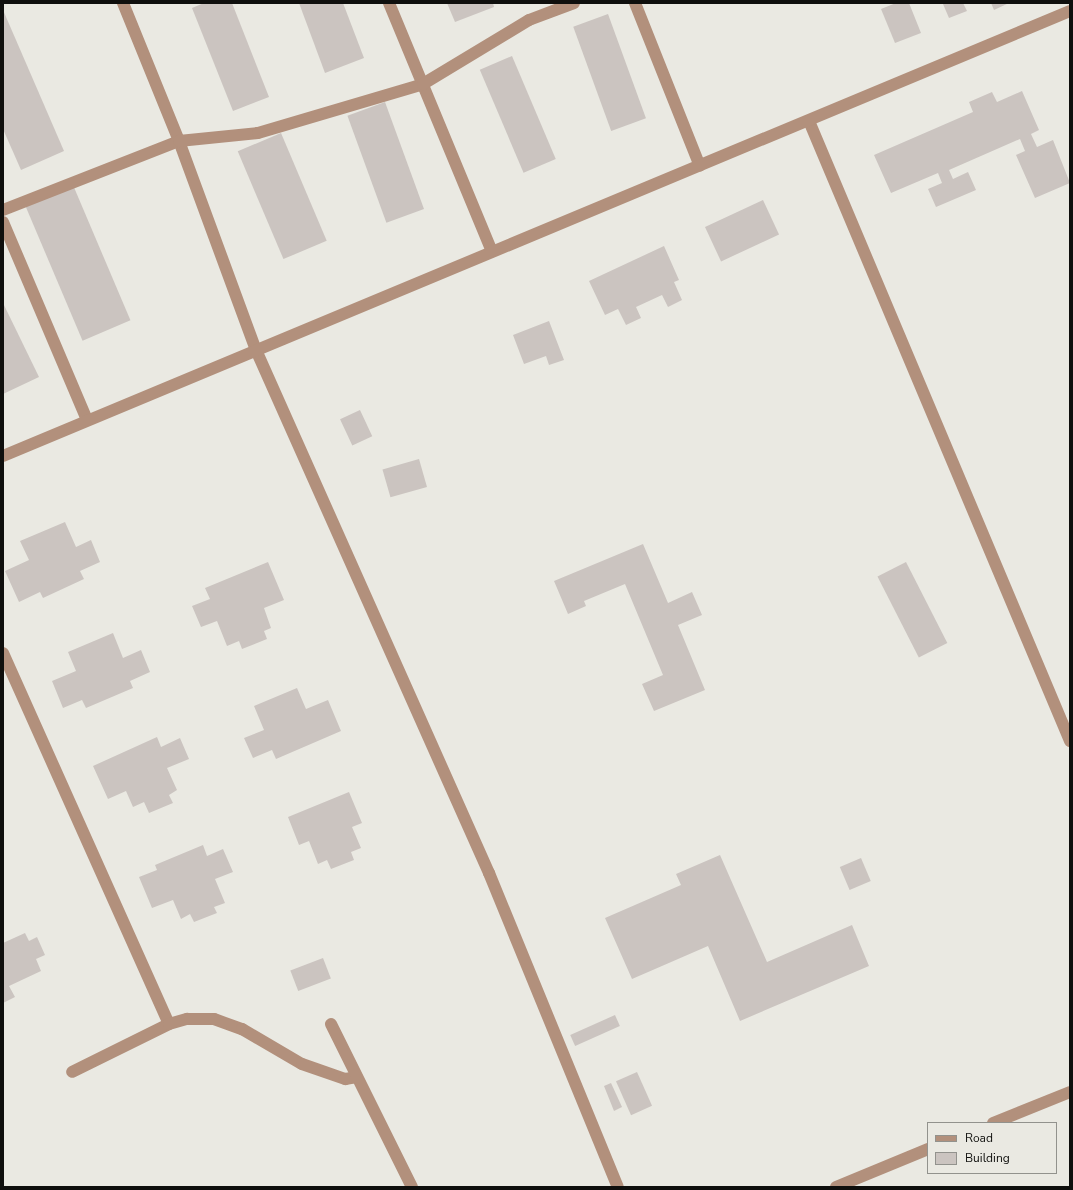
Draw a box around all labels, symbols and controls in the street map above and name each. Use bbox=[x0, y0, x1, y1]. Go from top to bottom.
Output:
legend bbox=[927, 1122, 1057, 1174]
text: Road bbox=[965, 1130, 993, 1146]
text: Building bbox=[965, 1150, 1010, 1166]

